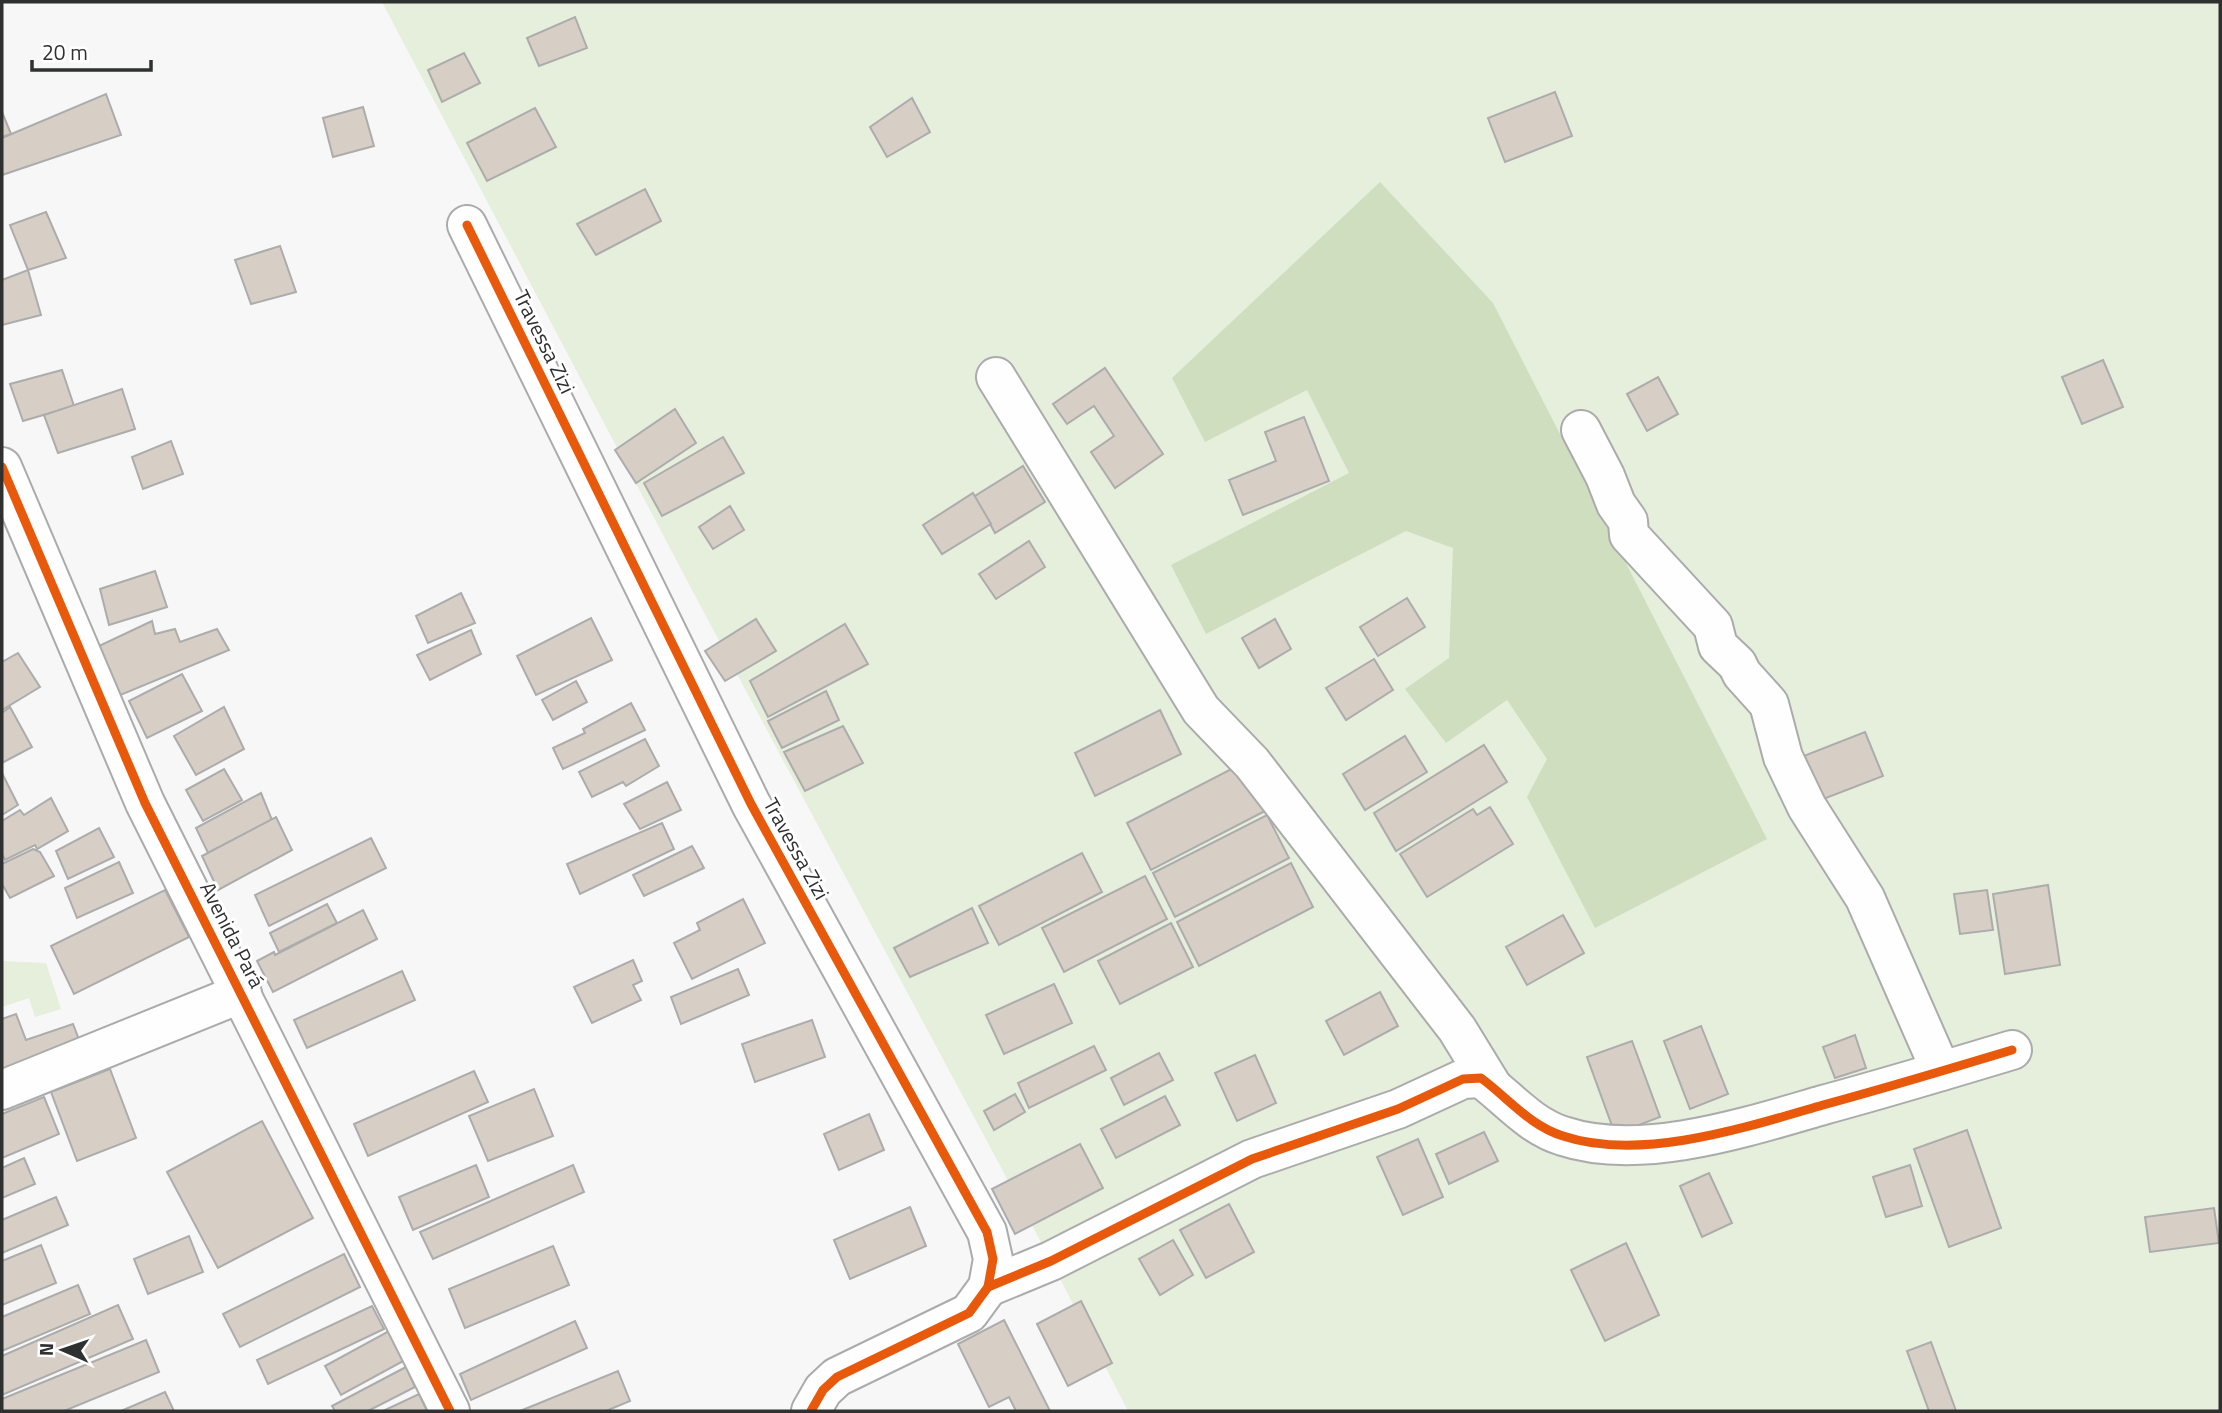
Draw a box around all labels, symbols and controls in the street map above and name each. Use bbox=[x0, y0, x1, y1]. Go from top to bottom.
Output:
scale bar bbox=[32, 28, 150, 72]
text: 20 m bbox=[42, 36, 88, 68]
street label: Travessa Zizi bbox=[506, 284, 584, 399]
street label: Travessa Zizi bbox=[756, 792, 838, 905]
street label: Avenida Pará bbox=[192, 876, 274, 994]
north arrow bbox=[28, 1315, 98, 1385]
text: N bbox=[31, 1342, 60, 1356]

